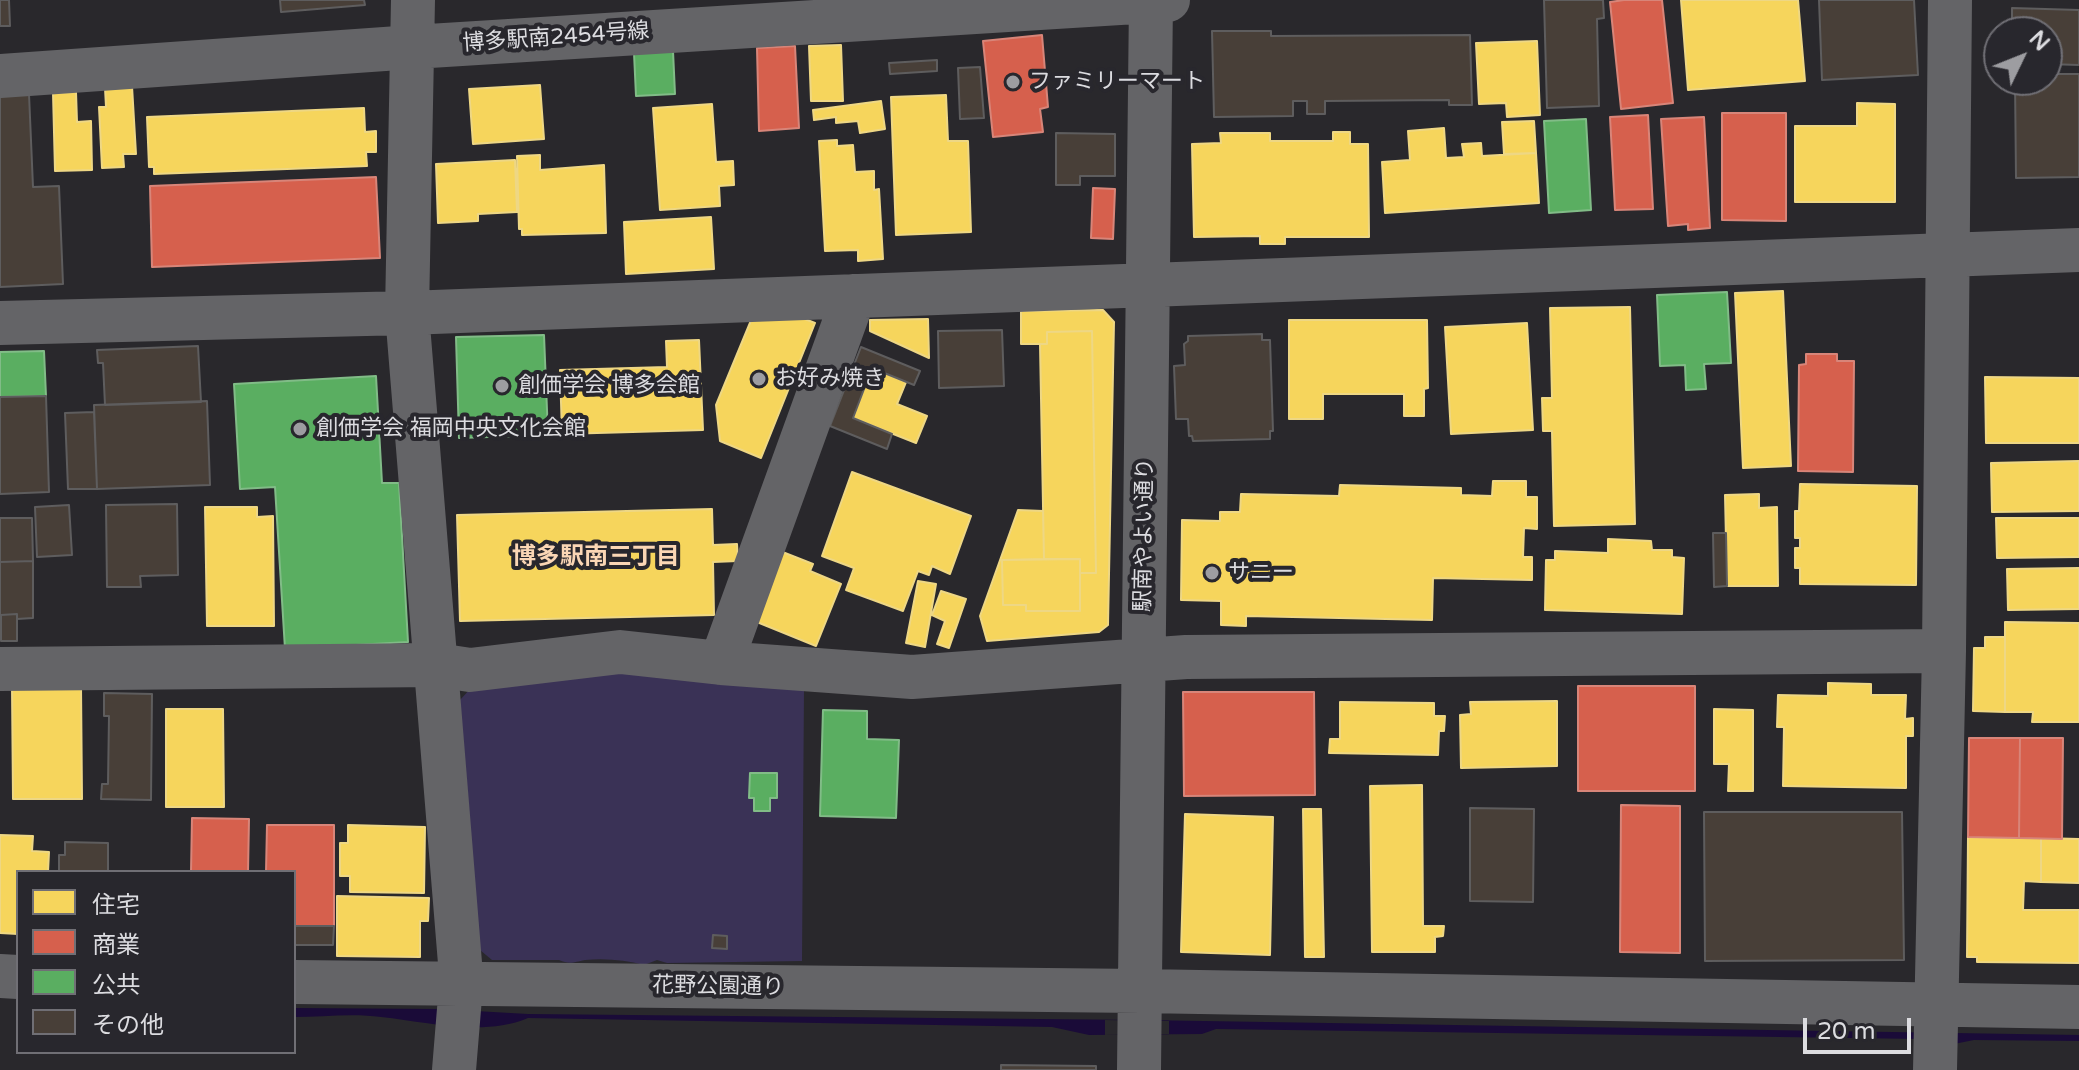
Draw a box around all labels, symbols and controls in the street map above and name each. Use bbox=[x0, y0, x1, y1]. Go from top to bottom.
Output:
north arrow bbox=[1983, 16, 2063, 96]
street label: 博多駅南2454号線 bbox=[462, 18, 650, 58]
text: N bbox=[2024, 26, 2055, 56]
place label: ファミリーマート bbox=[1029, 69, 1205, 95]
marker: ファミリーマート bbox=[1004, 73, 1022, 91]
place label: お好み焼き bbox=[775, 366, 885, 392]
marker: お好み焼き bbox=[750, 370, 768, 388]
place label: 創価学会 博多会館 bbox=[518, 373, 700, 399]
marker: 創価学会 博多会館 bbox=[493, 377, 511, 395]
place label: 創価学会 福岡中央文化会館 bbox=[316, 416, 586, 442]
marker: 創価学会 福岡中央文化会館 bbox=[291, 420, 309, 438]
street label: 駅南やよい通り bbox=[1130, 458, 1160, 612]
district label: 博多駅南三丁目 bbox=[512, 544, 680, 572]
place label: サニー bbox=[1228, 560, 1294, 586]
marker: サニー bbox=[1203, 564, 1221, 582]
legend bbox=[16, 870, 296, 1054]
text: 住宅 bbox=[92, 891, 140, 920]
text: 商業 bbox=[92, 931, 140, 960]
text: 公共 bbox=[92, 971, 140, 1000]
street label: 花野公園通り bbox=[652, 973, 784, 1001]
scale bar bbox=[1807, 1002, 1915, 1052]
text: その他 bbox=[92, 1011, 164, 1040]
text: 20 m bbox=[1817, 1017, 1875, 1046]

